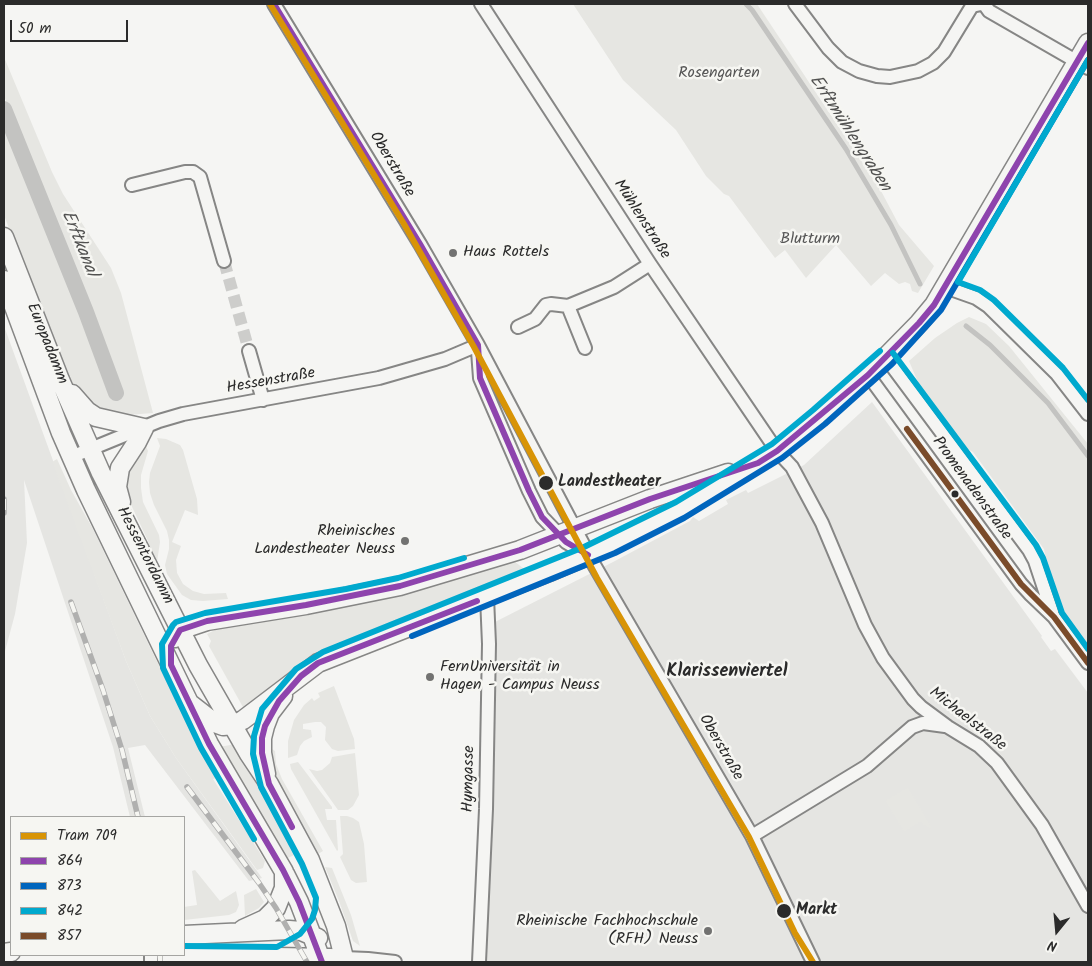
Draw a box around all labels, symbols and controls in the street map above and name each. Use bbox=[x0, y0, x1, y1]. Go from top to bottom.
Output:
scale bar bbox=[12, 10, 130, 42]
text: 50 m bbox=[18, 17, 52, 41]
park label: Rosengarten bbox=[678, 64, 760, 84]
water label: Erftmühlengraben bbox=[803, 72, 895, 196]
street label: Oberstraße bbox=[364, 129, 418, 201]
street label: Mühlenstraße bbox=[608, 177, 674, 263]
water label: Erftkanal bbox=[55, 208, 101, 280]
park label: Blutturm bbox=[780, 230, 840, 250]
place label: Haus Rottels bbox=[463, 243, 549, 263]
marker: Haus Rottels bbox=[447, 247, 459, 259]
street label: Europadamm bbox=[21, 301, 71, 387]
street label: Hessenstraße bbox=[225, 365, 317, 399]
street label: Promenadenstraße bbox=[927, 433, 1015, 545]
place label: Landestheater bbox=[558, 473, 661, 493]
marker: Landestheater bbox=[537, 474, 555, 492]
unlabelled marker bbox=[950, 489, 960, 499]
street label: Hessentordamm bbox=[111, 504, 177, 608]
place label: Rheinisches Landestheater Neuss bbox=[254, 522, 395, 560]
marker: Rheinisches Landestheater Neuss bbox=[399, 535, 411, 547]
place label: FernUniversität in Hagen - Campus Neuss bbox=[440, 658, 599, 696]
district label: Klarissenviertel bbox=[667, 662, 787, 684]
marker: FernUniversität in Hagen - Campus Neuss bbox=[424, 671, 436, 683]
street label: Michaelstraße bbox=[924, 684, 1010, 756]
street label: Oberstraße bbox=[693, 712, 747, 784]
street label: Hymgasse bbox=[460, 745, 480, 813]
legend bbox=[10, 816, 185, 956]
text: Tram 709 bbox=[57, 824, 117, 848]
text: 864 bbox=[57, 849, 83, 873]
text: 873 bbox=[57, 874, 82, 898]
text: 842 bbox=[57, 899, 83, 923]
place label: Markt bbox=[796, 901, 837, 921]
marker: Markt bbox=[775, 902, 793, 920]
north arrow bbox=[1032, 906, 1082, 956]
place label: Rheinische Fachhochschule (RFH) Neuss bbox=[516, 912, 698, 950]
text: 857 bbox=[57, 924, 81, 948]
marker: Rheinische Fachhochschule (RFH) Neuss bbox=[702, 925, 714, 937]
text: N bbox=[1045, 934, 1060, 957]

